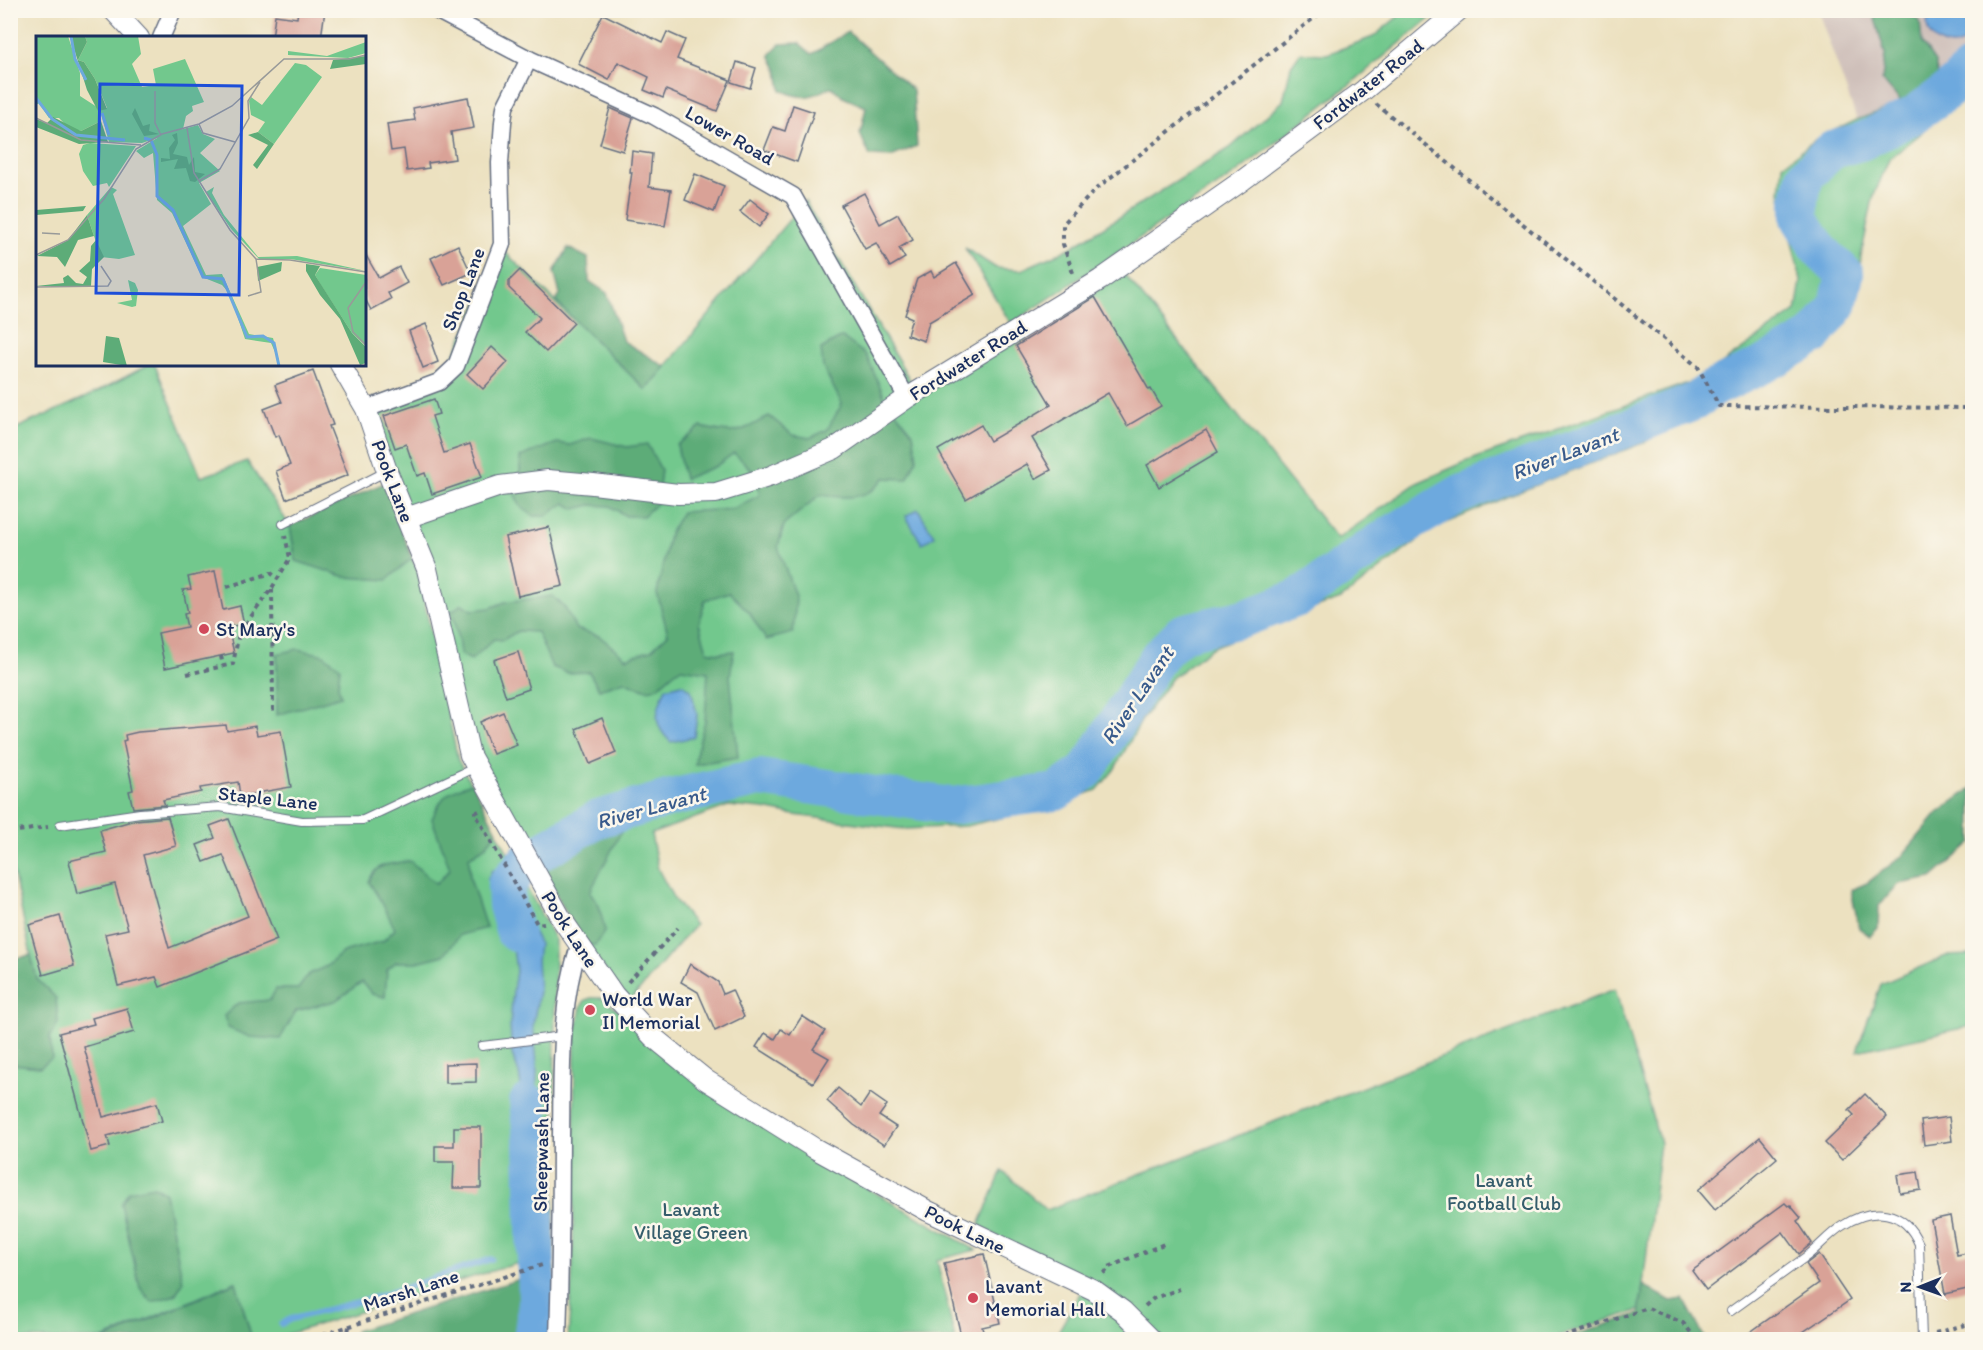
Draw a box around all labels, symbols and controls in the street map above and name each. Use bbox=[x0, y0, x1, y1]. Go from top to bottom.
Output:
street label: Fordwater Road bbox=[1308, 33, 1428, 135]
inset map bbox=[36, 36, 366, 366]
street label: Lower Road bbox=[681, 100, 779, 170]
street label: Shop Lane bbox=[436, 244, 490, 334]
street label: Fordwater Road bbox=[905, 314, 1031, 406]
water label: River Lavant bbox=[1508, 420, 1624, 485]
street label: Pook Lane bbox=[366, 436, 420, 526]
place label: St Mary's bbox=[216, 617, 296, 641]
marker: St Mary's bbox=[197, 622, 211, 636]
water label: River Lavant bbox=[1095, 640, 1180, 749]
water label: River Lavant bbox=[594, 780, 711, 834]
street label: Staple Lane bbox=[217, 781, 319, 815]
street label: Pook Lane bbox=[536, 886, 604, 972]
place label: World War II Memorial bbox=[602, 987, 700, 1034]
marker: World War II Memorial bbox=[583, 1003, 597, 1017]
street label: Sheepwash Lane bbox=[528, 1072, 554, 1212]
park label: Lavant Football Club bbox=[1447, 1168, 1561, 1215]
park label: Lavant Village Green bbox=[634, 1197, 748, 1244]
street label: Pook Lane bbox=[921, 1199, 1009, 1259]
north arrow bbox=[1890, 1257, 1950, 1317]
street label: Marsh Lane bbox=[360, 1263, 462, 1317]
place label: Lavant Memorial Hall bbox=[985, 1274, 1106, 1321]
text: N bbox=[1896, 1282, 1915, 1293]
marker: Lavant Memorial Hall bbox=[966, 1291, 980, 1305]

